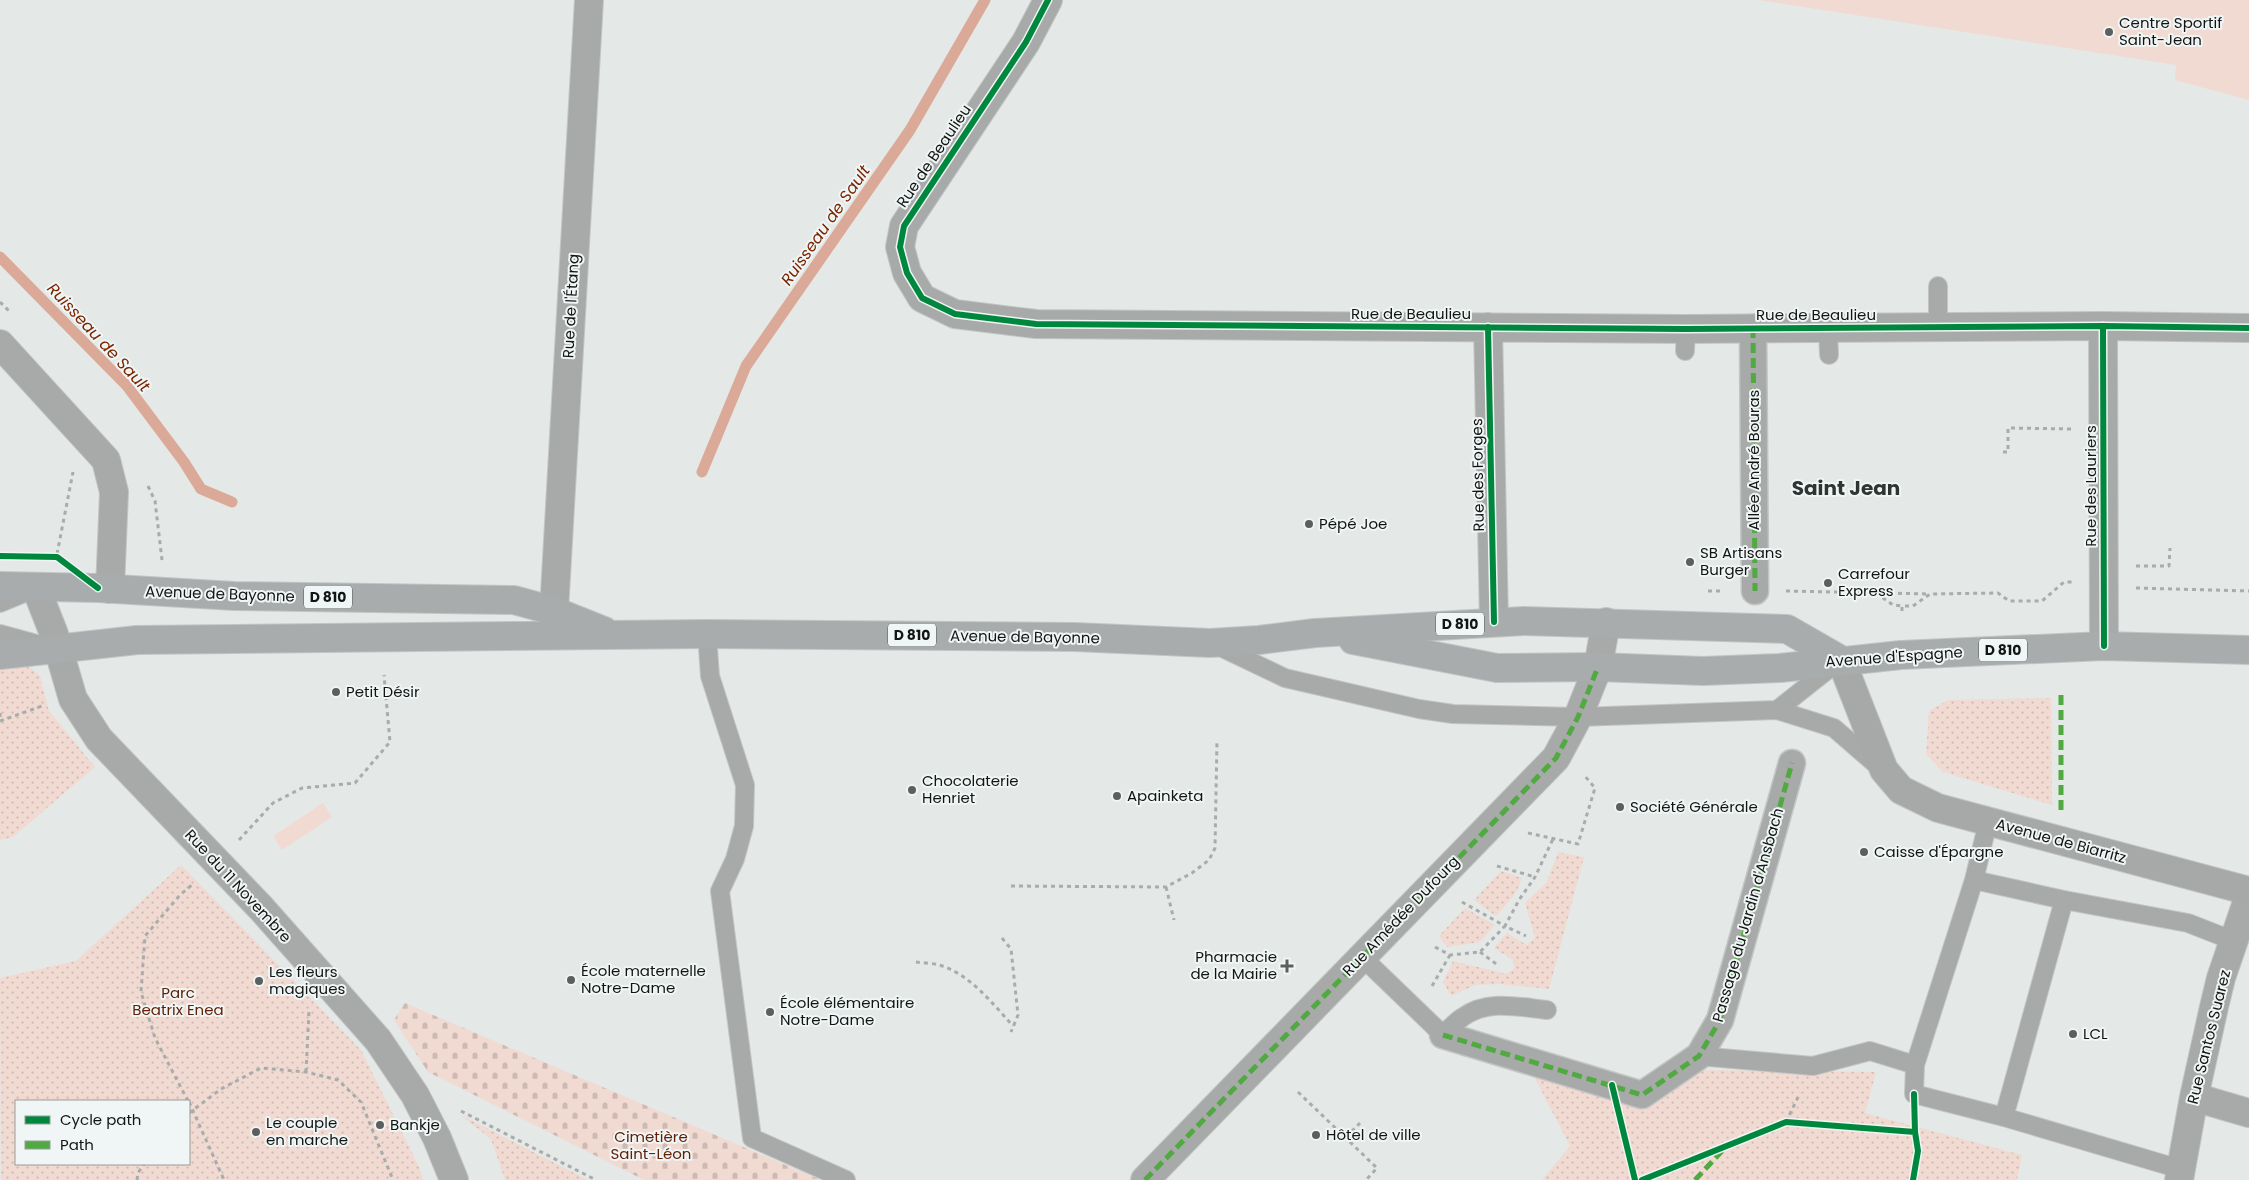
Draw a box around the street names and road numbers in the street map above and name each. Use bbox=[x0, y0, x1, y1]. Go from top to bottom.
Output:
street label: Rue de Beaulieu bbox=[891, 100, 976, 211]
street label: Rue de l'Étang bbox=[557, 253, 584, 359]
street label: Rue de Beaulieu bbox=[1351, 303, 1471, 324]
street label: Rue de Beaulieu bbox=[1756, 304, 1876, 325]
street label: Allée André Bouras bbox=[1743, 389, 1764, 530]
street label: Rue des Forges bbox=[1466, 418, 1489, 532]
street label: Rue des Lauriers bbox=[2080, 425, 2101, 547]
street label: Avenue de Bayonne bbox=[145, 580, 295, 607]
road number: D 810 bbox=[304, 586, 352, 608]
road number: D 810 bbox=[1436, 612, 1484, 636]
road number: D 810 bbox=[888, 624, 936, 646]
street label: Avenue de Bayonne bbox=[950, 625, 1100, 648]
road number: D 810 bbox=[1979, 638, 2027, 662]
street label: Avenue d'Espagne bbox=[1825, 641, 1963, 672]
street label: Passage du Jardin d'Ansbach bbox=[1707, 805, 1788, 1024]
street label: Avenue de Biarritz bbox=[1994, 813, 2129, 868]
street label: Rue du 11 Novembre bbox=[180, 824, 296, 947]
street label: Rue Amédée Dufourg bbox=[1338, 851, 1464, 980]
street label: Rue Santos Suarez bbox=[2182, 967, 2235, 1106]

